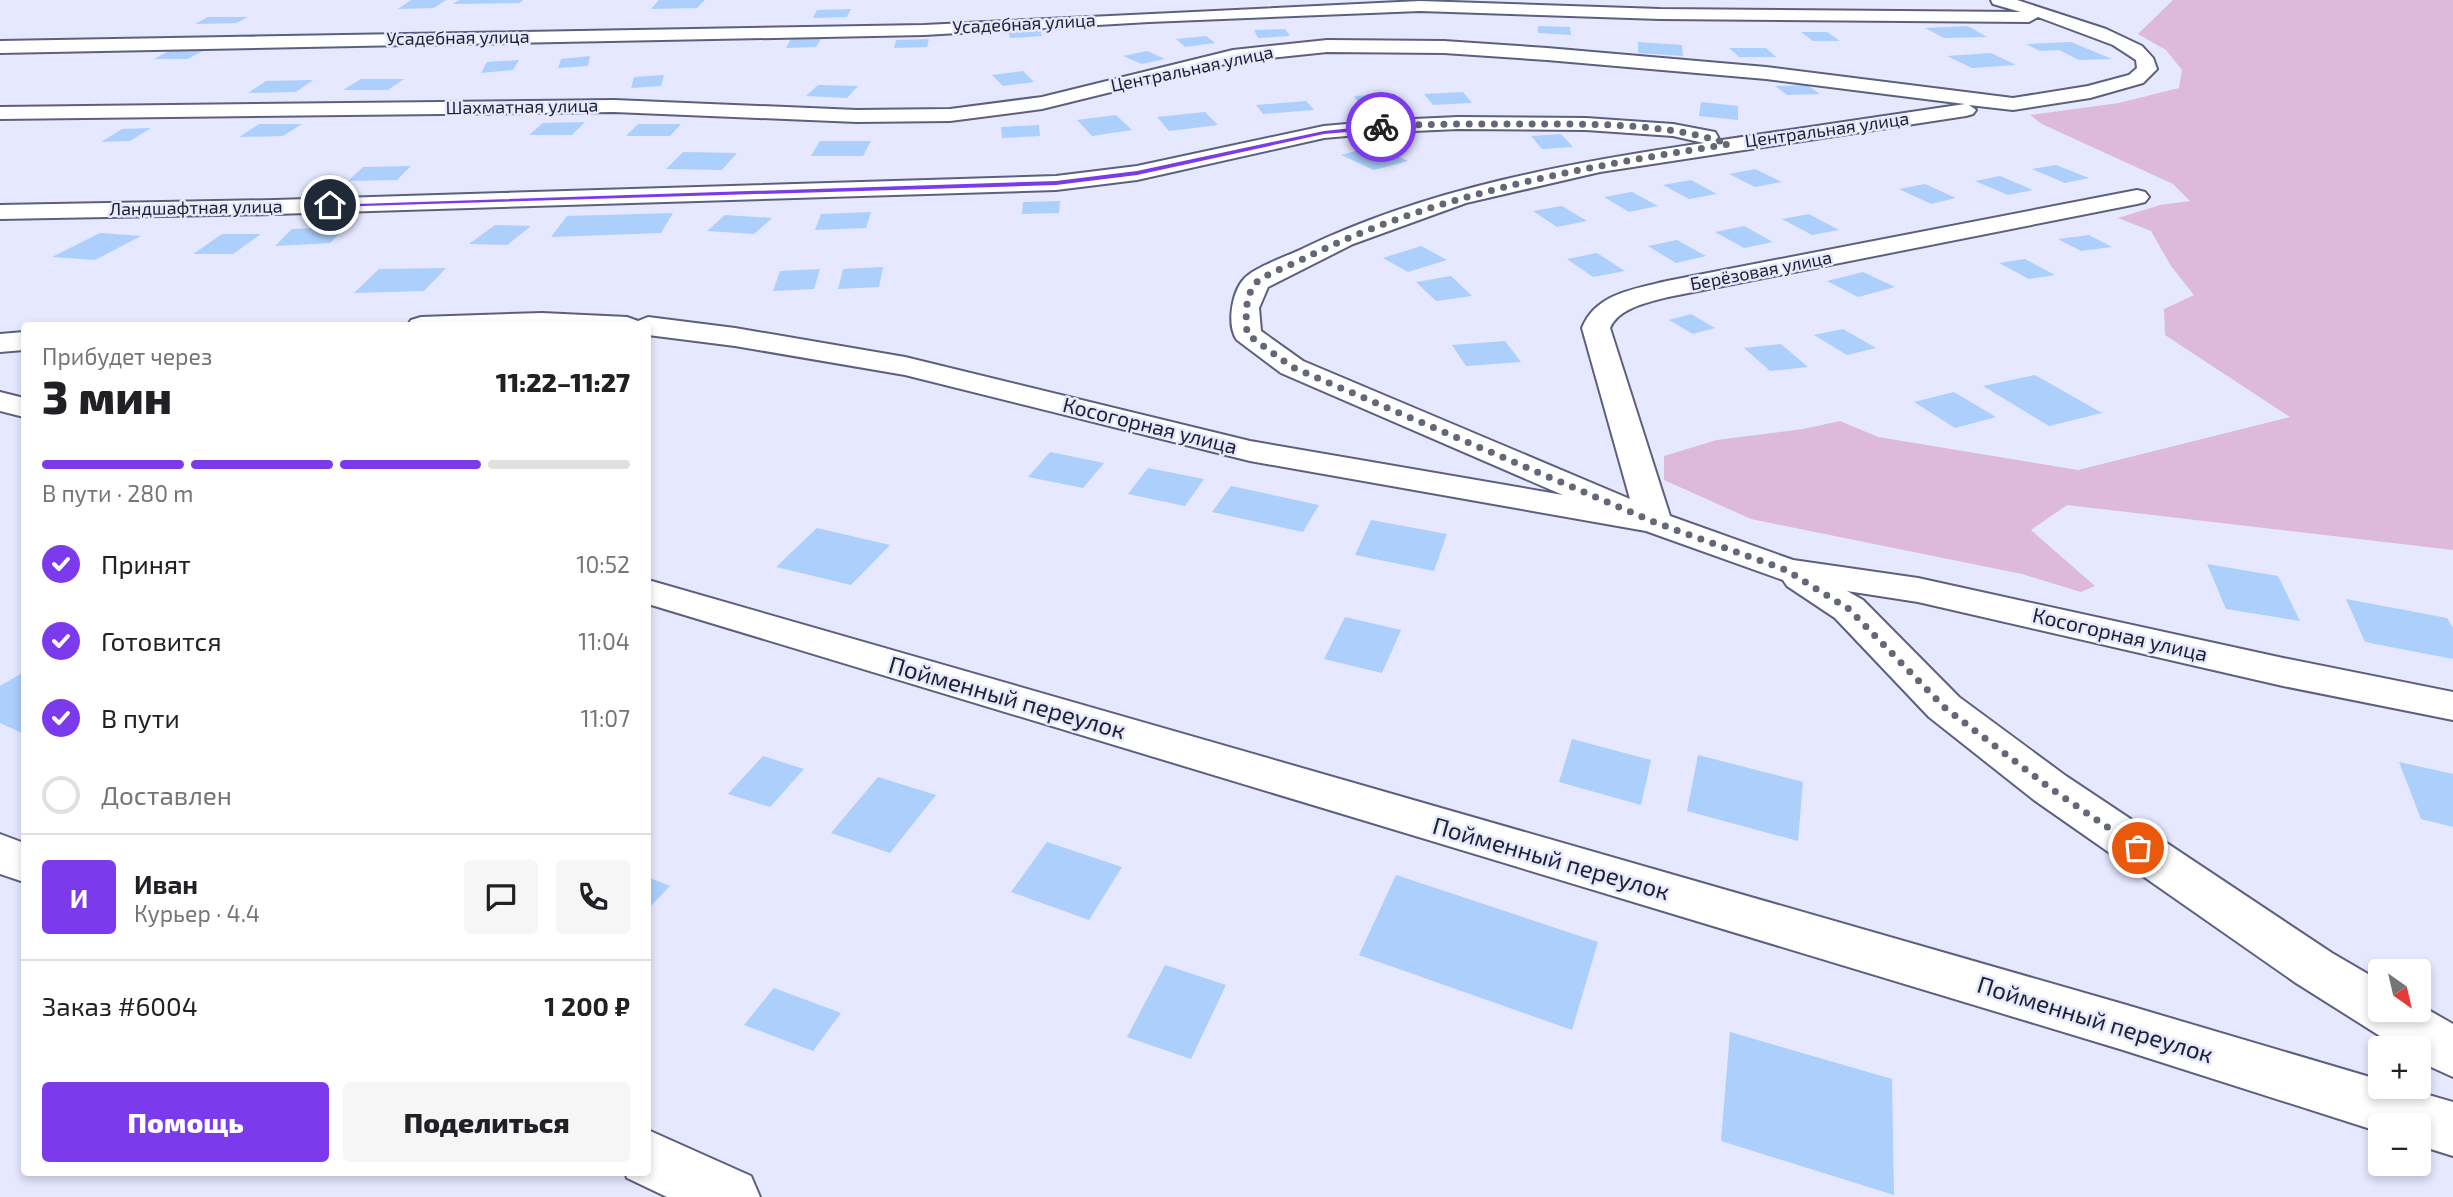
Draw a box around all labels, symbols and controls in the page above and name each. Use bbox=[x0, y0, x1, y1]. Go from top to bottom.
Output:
street label: Усадебная улица bbox=[952, 8, 1096, 38]
street label: Усадебная улица bbox=[386, 25, 530, 49]
street label: Центральная улица bbox=[1108, 40, 1275, 96]
courier bbox=[1346, 92, 1416, 162]
street label: Шахматная улица bbox=[445, 94, 599, 118]
street label: Центральная улица bbox=[1743, 107, 1910, 151]
icon: bike bbox=[1362, 108, 1400, 146]
pin bbox=[300, 175, 360, 235]
icon: home bbox=[311, 186, 349, 224]
street label: Ландшафтная улица bbox=[109, 194, 283, 220]
street label: Берёзовая улица bbox=[1688, 245, 1834, 295]
text: Прибудет через bbox=[42, 342, 212, 370]
text: 11:22–11:27 bbox=[496, 366, 630, 397]
text: 3 мин bbox=[42, 368, 172, 423]
street label: Косогорная улица bbox=[1060, 391, 1240, 459]
text: В пути · 280 m bbox=[42, 479, 193, 507]
icon: check bbox=[42, 545, 80, 583]
text: Принят bbox=[101, 548, 191, 579]
text: 10:52 bbox=[576, 550, 630, 578]
street label: Косогорная улица bbox=[2030, 601, 2210, 667]
icon: check bbox=[42, 622, 80, 660]
text: Готовится bbox=[101, 625, 222, 656]
text: 11:04 bbox=[578, 627, 630, 655]
street label: Пойменный переулок bbox=[885, 649, 1129, 745]
icon: check bbox=[42, 699, 80, 737]
text: В пути bbox=[101, 702, 180, 733]
text: 11:07 bbox=[581, 704, 630, 732]
text: Доставлен bbox=[101, 779, 232, 810]
street label: Пойменный переулок bbox=[1429, 810, 1673, 906]
pin bbox=[2108, 818, 2168, 878]
icon: bag bbox=[2119, 829, 2157, 867]
button: chat bbox=[464, 860, 538, 934]
button: phone bbox=[556, 860, 630, 934]
text: Иван bbox=[134, 868, 198, 899]
text: И bbox=[70, 882, 88, 913]
text: Курьер · 4.4 bbox=[134, 899, 260, 927]
north arrow bbox=[2368, 959, 2431, 1022]
map controls bbox=[2368, 959, 2431, 1176]
street label: Пойменный переулок bbox=[1974, 969, 2217, 1069]
text: Заказ #6004 bbox=[42, 990, 198, 1021]
text: 1 200 ₽ bbox=[544, 990, 630, 1021]
button: + bbox=[2368, 1036, 2431, 1099]
button: Помощь bbox=[42, 1082, 329, 1162]
button: Поделиться bbox=[343, 1082, 630, 1162]
button: − bbox=[2368, 1113, 2431, 1176]

